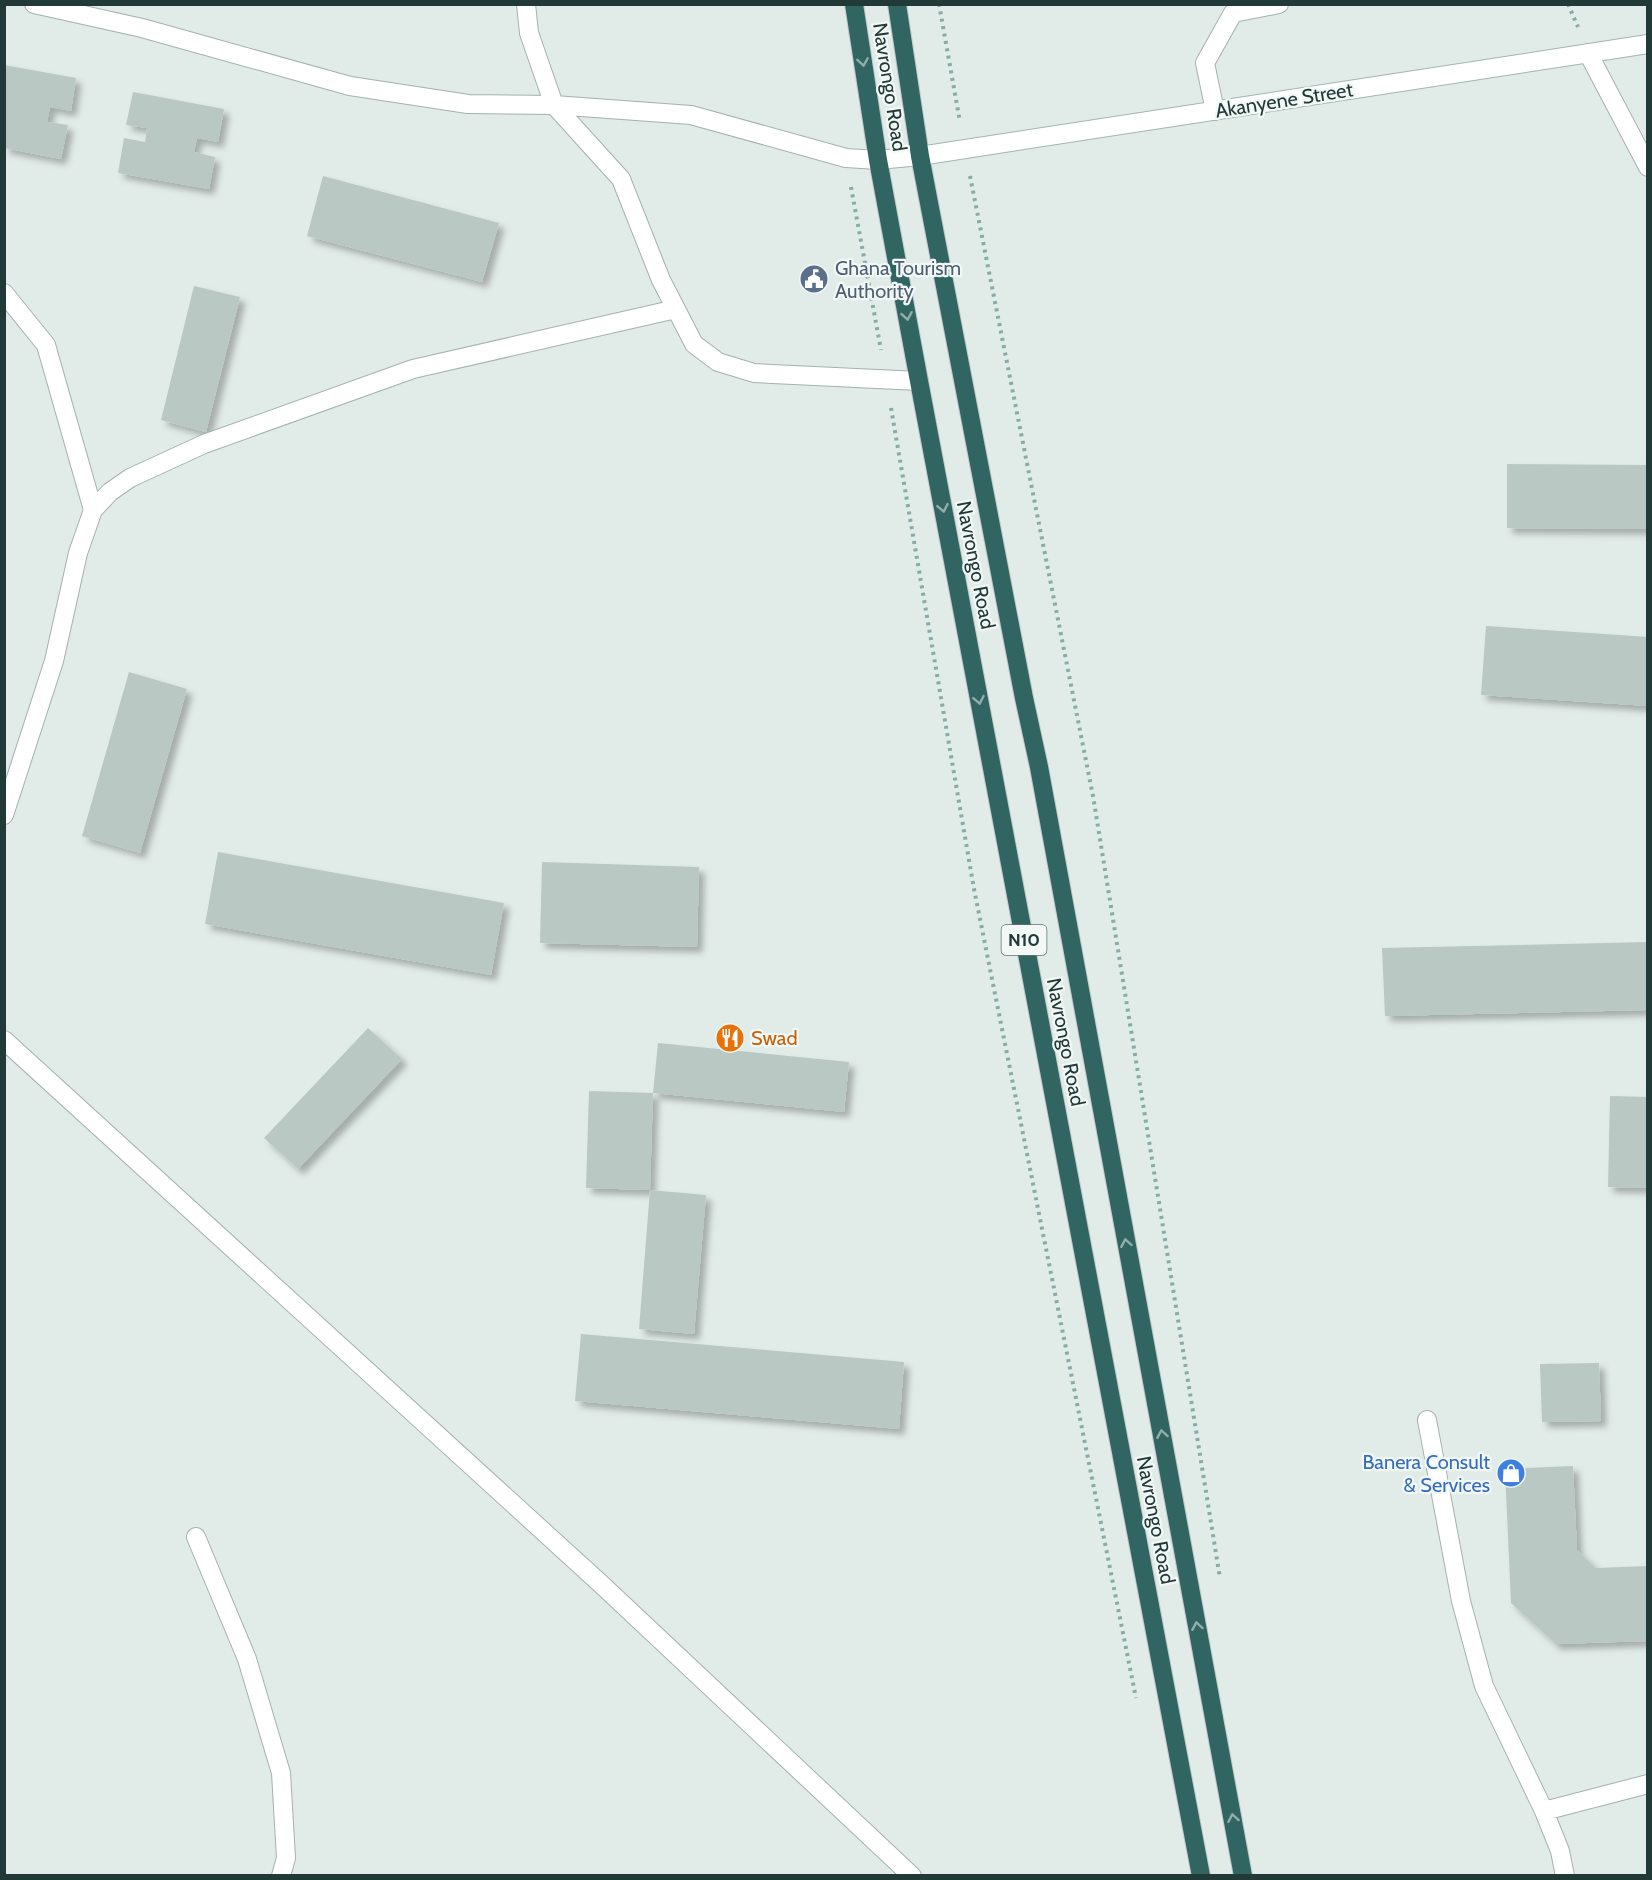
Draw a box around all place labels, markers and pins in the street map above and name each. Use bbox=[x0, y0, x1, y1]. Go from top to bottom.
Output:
place label: Ghana Tourism Authority bbox=[835, 256, 961, 303]
public building icon: Ghana Tourism Authority bbox=[798, 263, 830, 295]
restaurant icon: Swad bbox=[714, 1022, 746, 1054]
place label: Swad bbox=[751, 1026, 798, 1050]
place label: Banera Consult & Services bbox=[1362, 1450, 1490, 1497]
shop icon: Banera Consult & Services bbox=[1495, 1457, 1527, 1489]

